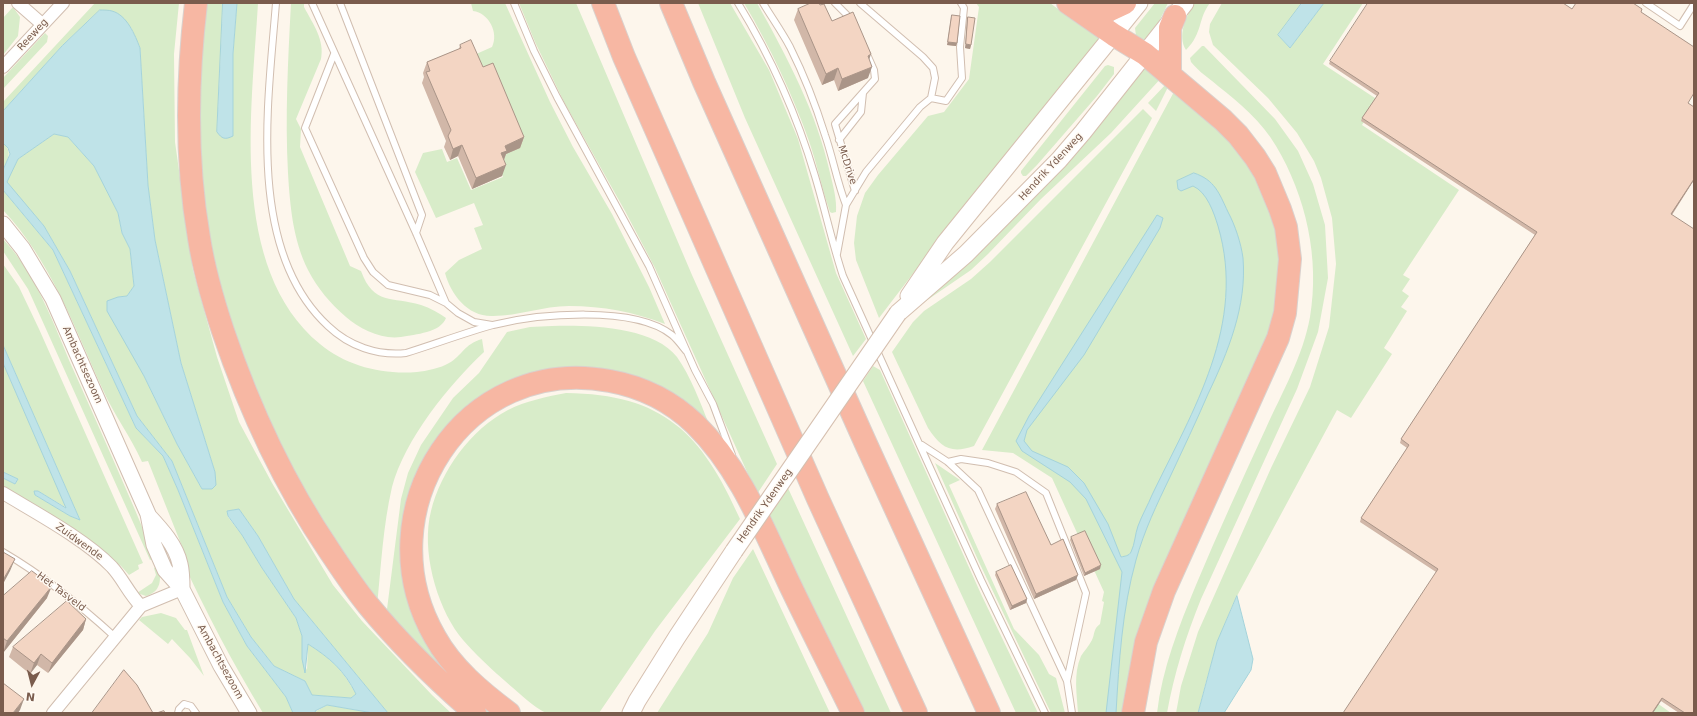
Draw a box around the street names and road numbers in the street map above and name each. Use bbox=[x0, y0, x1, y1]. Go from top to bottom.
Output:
street label: Reeweg bbox=[15, 16, 51, 54]
street label: Hendrik Ydenweg bbox=[1017, 131, 1085, 203]
street label: McDrive bbox=[835, 144, 859, 186]
street label: Ambachtsezoom bbox=[60, 324, 104, 406]
street label: Hendrik Ydenweg bbox=[735, 467, 795, 545]
street label: Zuidwende bbox=[53, 521, 105, 563]
street label: Het Tasveld bbox=[34, 570, 88, 614]
street label: Ambachtsezoom bbox=[195, 623, 245, 701]

